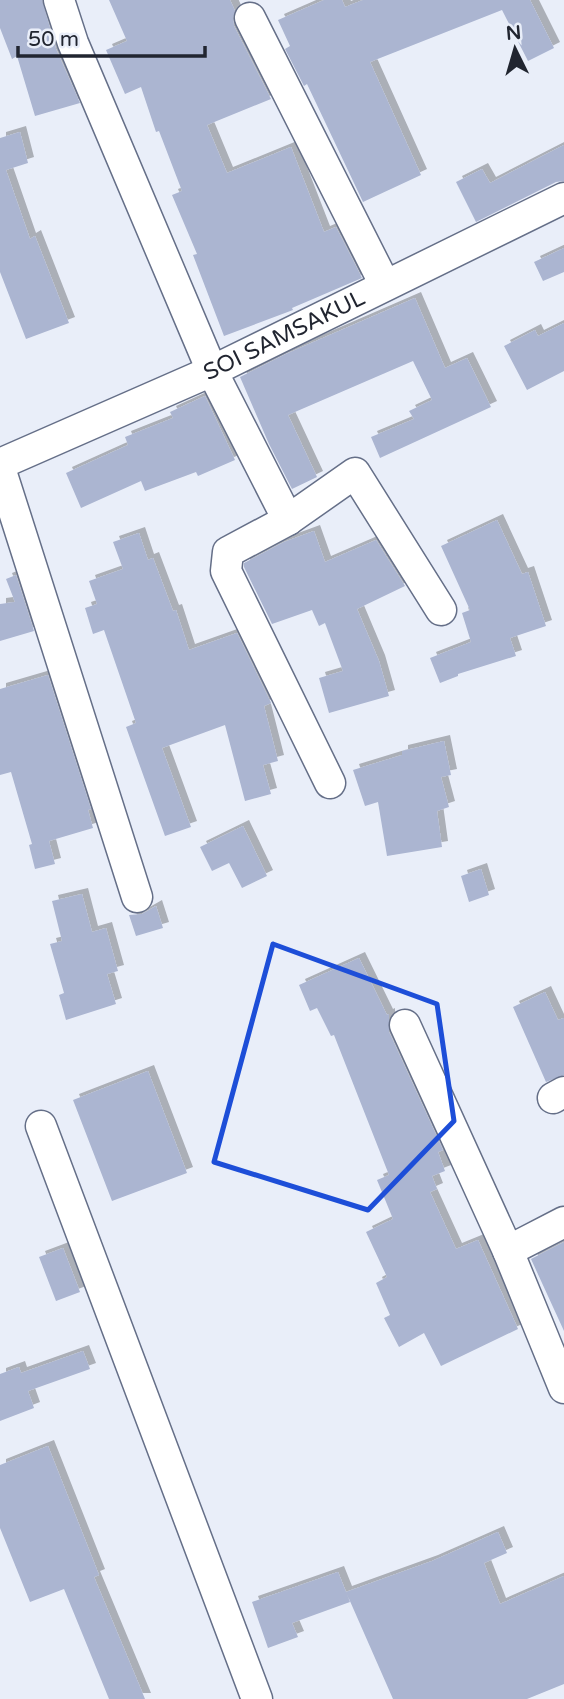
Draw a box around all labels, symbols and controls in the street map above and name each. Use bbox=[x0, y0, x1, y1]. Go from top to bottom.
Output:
scale bar bbox=[18, 14, 205, 58]
north arrow bbox=[480, 14, 550, 84]
text: N bbox=[505, 21, 522, 45]
text: 50 m bbox=[28, 27, 79, 52]
street label: SOI SAMSAKUL bbox=[199, 284, 370, 387]

